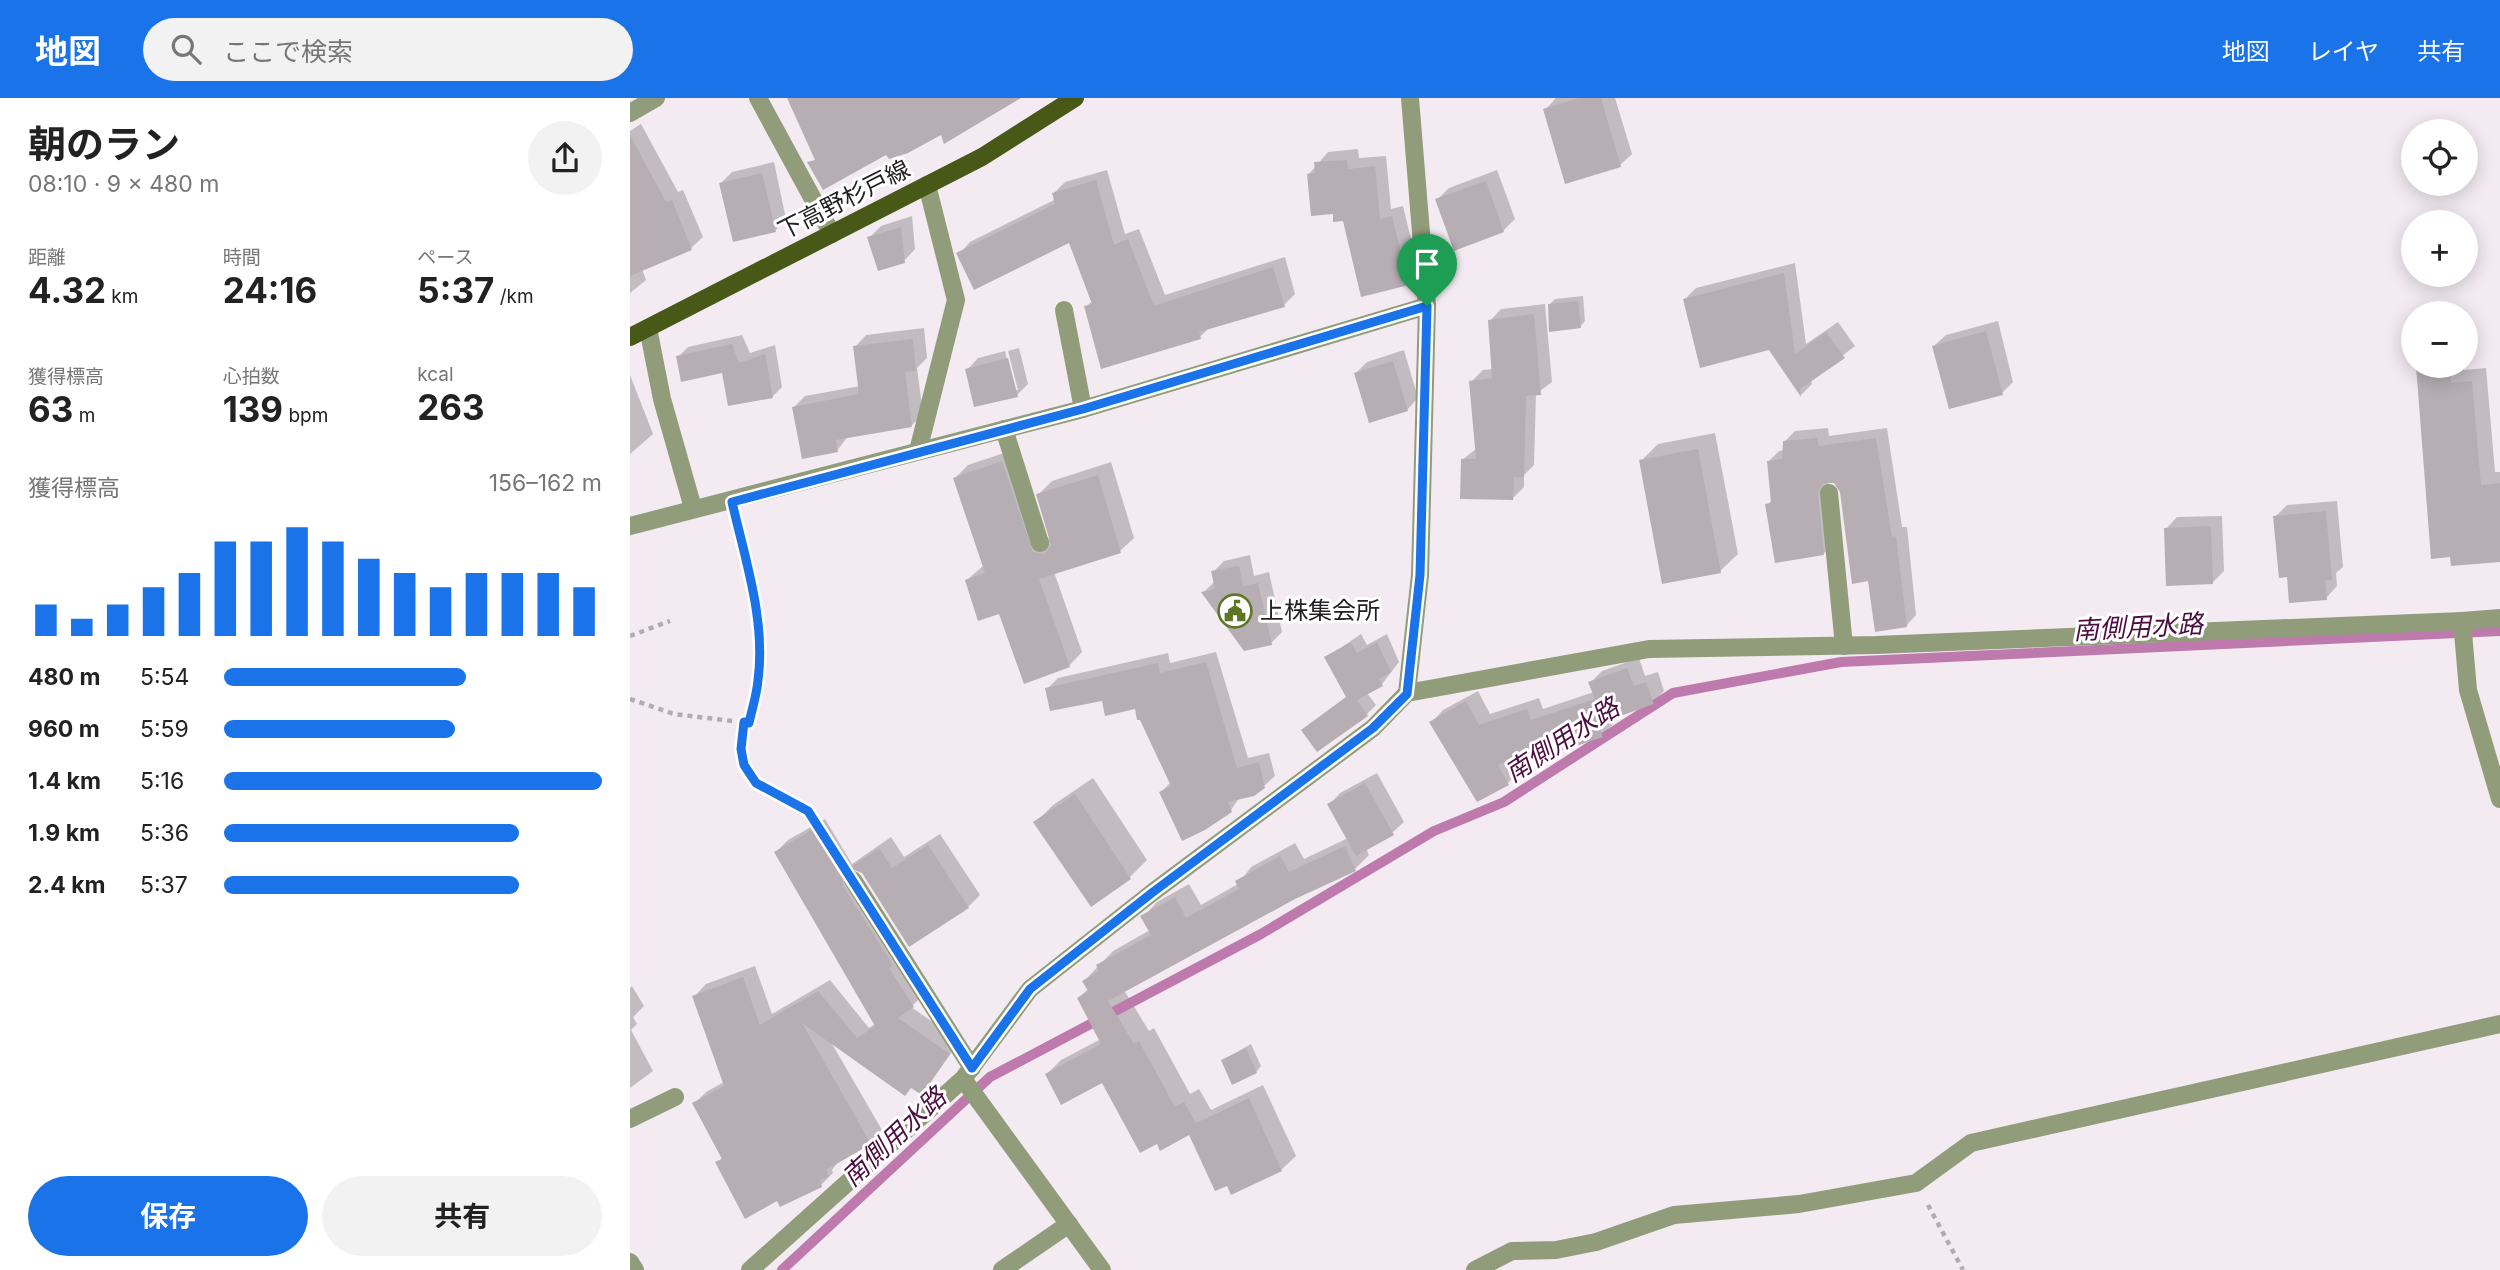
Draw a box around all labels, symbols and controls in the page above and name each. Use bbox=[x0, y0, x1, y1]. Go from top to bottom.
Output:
search box bbox=[143, 18, 633, 81]
icon: search bbox=[167, 30, 205, 68]
text: 地図 bbox=[35, 31, 101, 71]
text: ここで検索 bbox=[223, 36, 353, 67]
text: 地図 bbox=[2222, 37, 2270, 66]
text: レイヤ bbox=[2308, 37, 2379, 66]
text: 共有 bbox=[2417, 37, 2465, 66]
map controls bbox=[2401, 119, 2478, 378]
button: locate bbox=[2401, 119, 2478, 196]
text: 朝のラン bbox=[28, 121, 180, 167]
button: share bbox=[528, 121, 602, 195]
street label: 下高野杉戸線 bbox=[773, 154, 915, 245]
text: 08:10 · 9 × 480 m bbox=[28, 170, 219, 198]
button: + bbox=[2401, 210, 2478, 287]
pin bbox=[1397, 234, 1457, 306]
icon: arrive bbox=[1408, 245, 1446, 283]
text: 距離 bbox=[28, 246, 66, 269]
text: 時間 bbox=[223, 246, 261, 269]
text: ペース bbox=[417, 246, 473, 269]
text: 4.32 bbox=[28, 269, 106, 311]
text: 24:16 bbox=[223, 269, 317, 311]
text: 5:37 bbox=[417, 269, 494, 311]
text: km bbox=[106, 285, 138, 308]
text: /km bbox=[494, 285, 534, 308]
button: − bbox=[2401, 301, 2478, 378]
text: kcal bbox=[417, 363, 454, 386]
text: 獲得標高 bbox=[28, 365, 104, 388]
text: 心拍数 bbox=[223, 365, 280, 388]
text: 263 bbox=[417, 386, 485, 428]
text: 63 bbox=[28, 388, 73, 430]
text: 139 bbox=[223, 388, 283, 430]
text: m bbox=[73, 404, 95, 427]
text: bpm bbox=[283, 404, 328, 427]
text: 156–162 m bbox=[489, 469, 602, 497]
text: 獲得標高 bbox=[28, 474, 120, 502]
public building icon: 上株集会所 bbox=[1216, 592, 1254, 630]
place label: 上株集会所 bbox=[1260, 596, 1380, 625]
water label: 南側用水路 bbox=[2072, 608, 2206, 645]
text: 480 m bbox=[28, 663, 100, 691]
text: 5:54 bbox=[140, 663, 189, 691]
water label: 南側用水路 bbox=[1499, 690, 1626, 788]
text: 960 m bbox=[28, 715, 100, 743]
text: 5:59 bbox=[140, 715, 189, 743]
text: 1.4 km bbox=[28, 767, 101, 795]
text: 5:16 bbox=[140, 767, 184, 795]
text: 1.9 km bbox=[28, 819, 100, 847]
text: 5:36 bbox=[140, 819, 189, 847]
text: 2.4 km bbox=[28, 871, 106, 899]
text: 5:37 bbox=[140, 871, 188, 899]
water label: 南側用水路 bbox=[836, 1080, 953, 1192]
button: 保存 bbox=[28, 1176, 308, 1256]
button: 共有 bbox=[322, 1176, 602, 1256]

